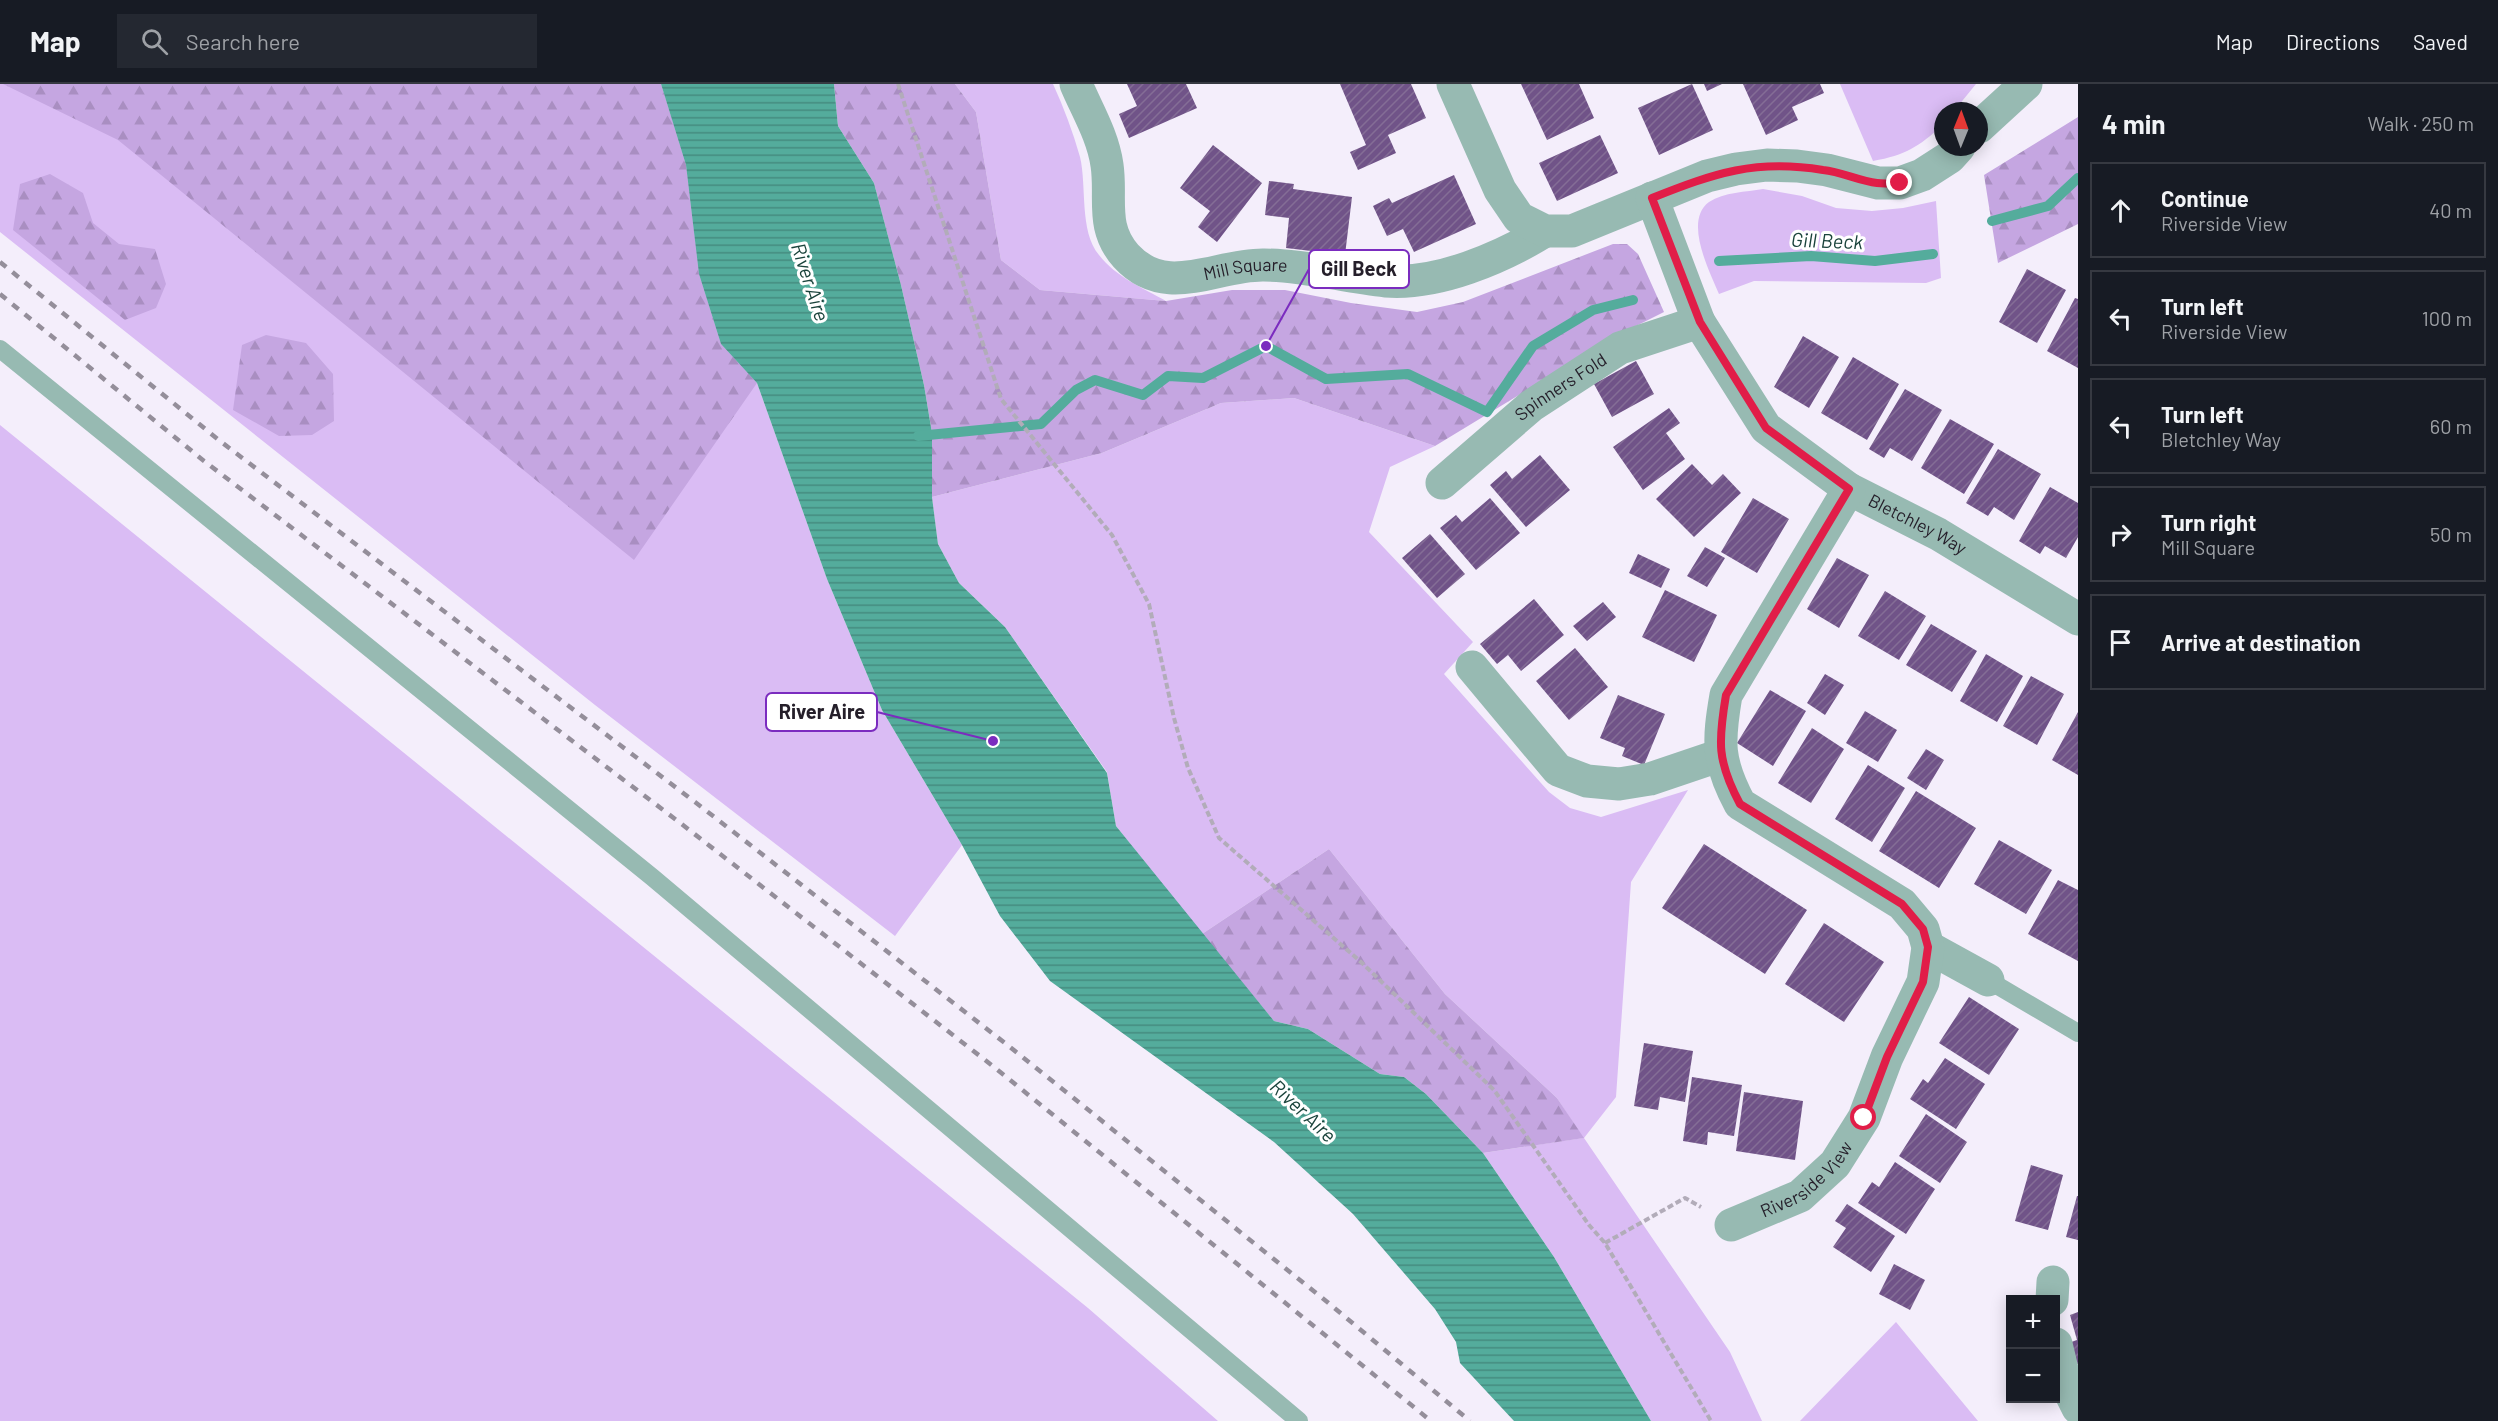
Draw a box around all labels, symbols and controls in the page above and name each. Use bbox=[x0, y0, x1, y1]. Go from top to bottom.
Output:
search box bbox=[117, 14, 537, 68]
text: Map bbox=[30, 24, 81, 58]
icon: search bbox=[138, 25, 171, 58]
text: Search here bbox=[186, 28, 300, 54]
text: Map bbox=[2216, 29, 2253, 54]
text: Directions bbox=[2286, 29, 2380, 54]
text: Saved bbox=[2413, 29, 2468, 54]
north arrow bbox=[1934, 102, 1988, 156]
text: 4 min bbox=[2102, 108, 2166, 139]
text: Walk · 250 m bbox=[2368, 111, 2474, 135]
route end bbox=[1886, 169, 1912, 195]
text: Continue bbox=[2161, 185, 2249, 211]
icon: ahead bbox=[2104, 194, 2137, 227]
text: 40 m bbox=[2429, 198, 2472, 222]
text: Riverside View bbox=[2161, 211, 2287, 235]
water label: Gill Beck bbox=[1791, 227, 1864, 253]
water label: River Aire bbox=[787, 239, 835, 324]
callout: Gill Beck bbox=[1309, 250, 1409, 288]
street label: Mill Square bbox=[1201, 253, 1288, 284]
text: Gill Beck bbox=[1321, 256, 1397, 280]
text: Turn left bbox=[2161, 293, 2244, 319]
icon: left bbox=[2104, 302, 2137, 335]
text: 100 m bbox=[2422, 306, 2472, 330]
text: Riverside View bbox=[2161, 319, 2287, 343]
street label: Spinners Fold bbox=[1510, 348, 1610, 425]
text: Turn left bbox=[2161, 401, 2244, 427]
icon: left bbox=[2104, 410, 2137, 443]
text: 60 m bbox=[2430, 414, 2472, 438]
text: Bletchley Way bbox=[2161, 427, 2281, 451]
street label: Bletchley Way bbox=[1865, 489, 1971, 559]
text: Turn right bbox=[2161, 509, 2256, 535]
icon: right bbox=[2104, 518, 2137, 551]
text: 50 m bbox=[2430, 522, 2472, 546]
text: Mill Square bbox=[2161, 535, 2255, 559]
icon: arrive bbox=[2104, 626, 2137, 659]
text: Arrive at destination bbox=[2161, 629, 2360, 655]
callout: River Aire bbox=[766, 693, 877, 731]
text: River Aire bbox=[779, 699, 865, 723]
water label: River Aire bbox=[1266, 1074, 1342, 1147]
route start bbox=[1850, 1104, 1876, 1130]
street label: Riverside View bbox=[1757, 1137, 1857, 1221]
map controls bbox=[2006, 1295, 2060, 1403]
button: + bbox=[2006, 1295, 2060, 1349]
button: − bbox=[2006, 1349, 2060, 1403]

